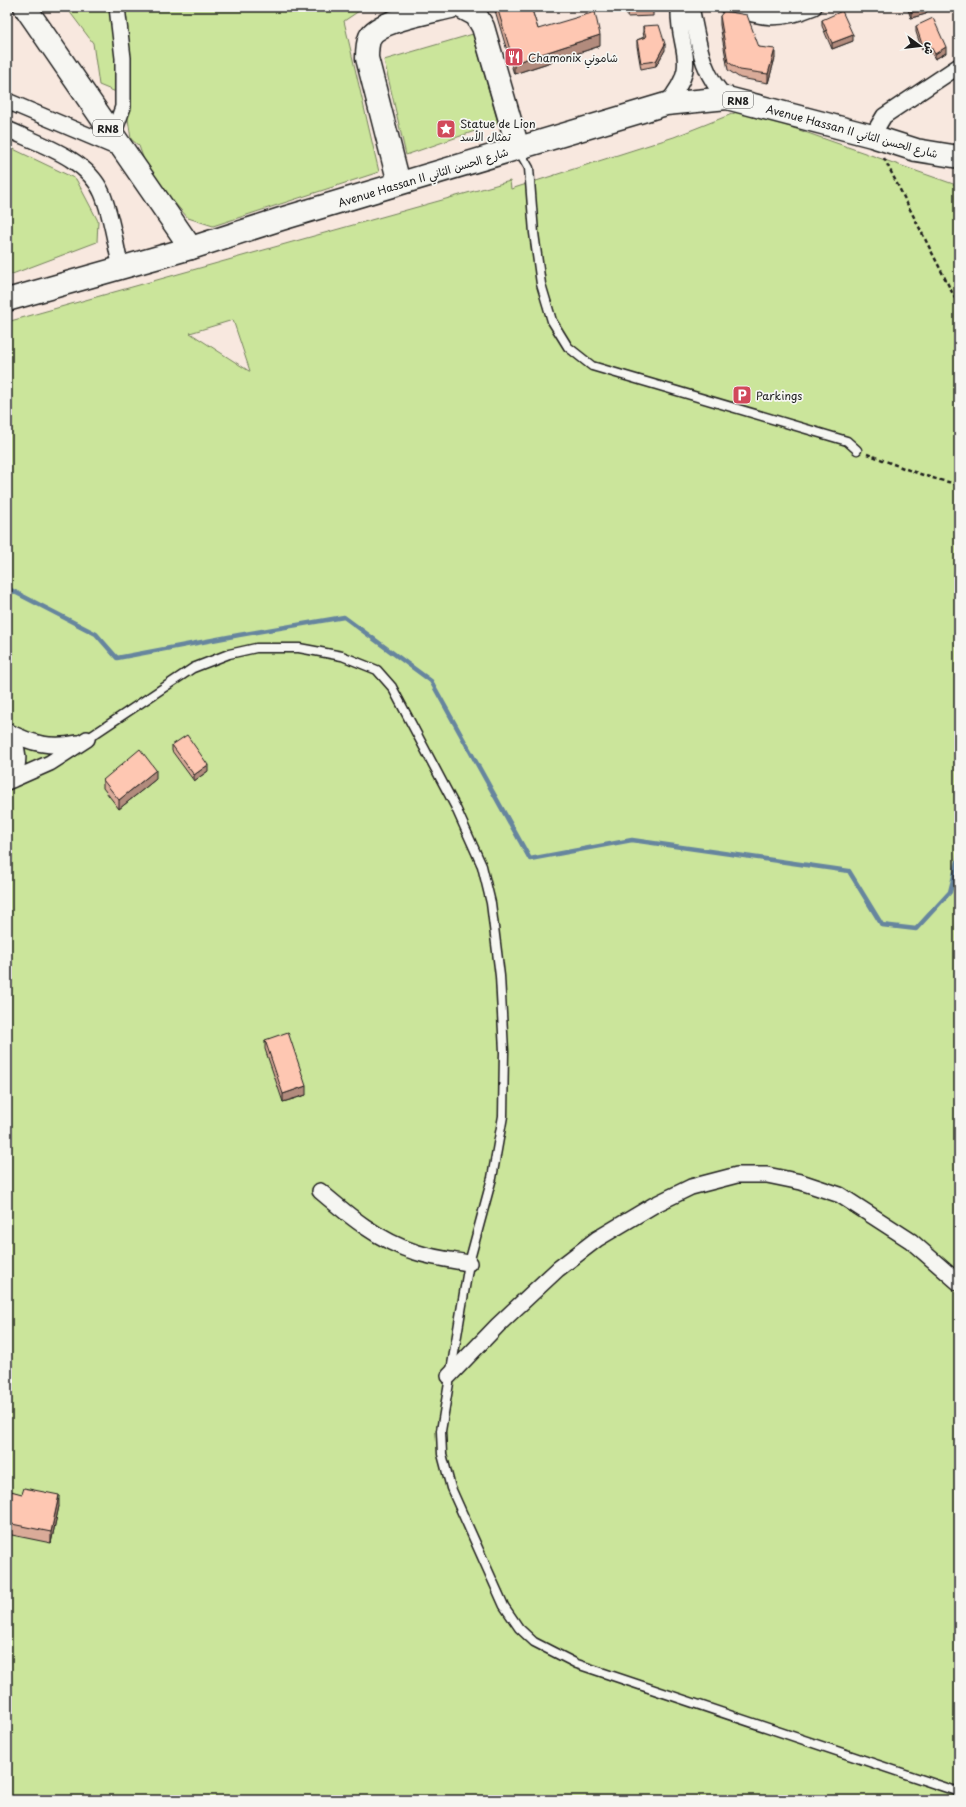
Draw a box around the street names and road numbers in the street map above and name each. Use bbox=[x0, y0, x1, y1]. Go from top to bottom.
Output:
road number: RN8 bbox=[723, 92, 753, 108]
street label: Avenue Hassan II شارع الحسن الثاني bbox=[763, 100, 940, 165]
road number: RN8 bbox=[93, 120, 123, 136]
street label: Avenue Hassan II شارع الحسن الثاني bbox=[336, 143, 511, 214]

